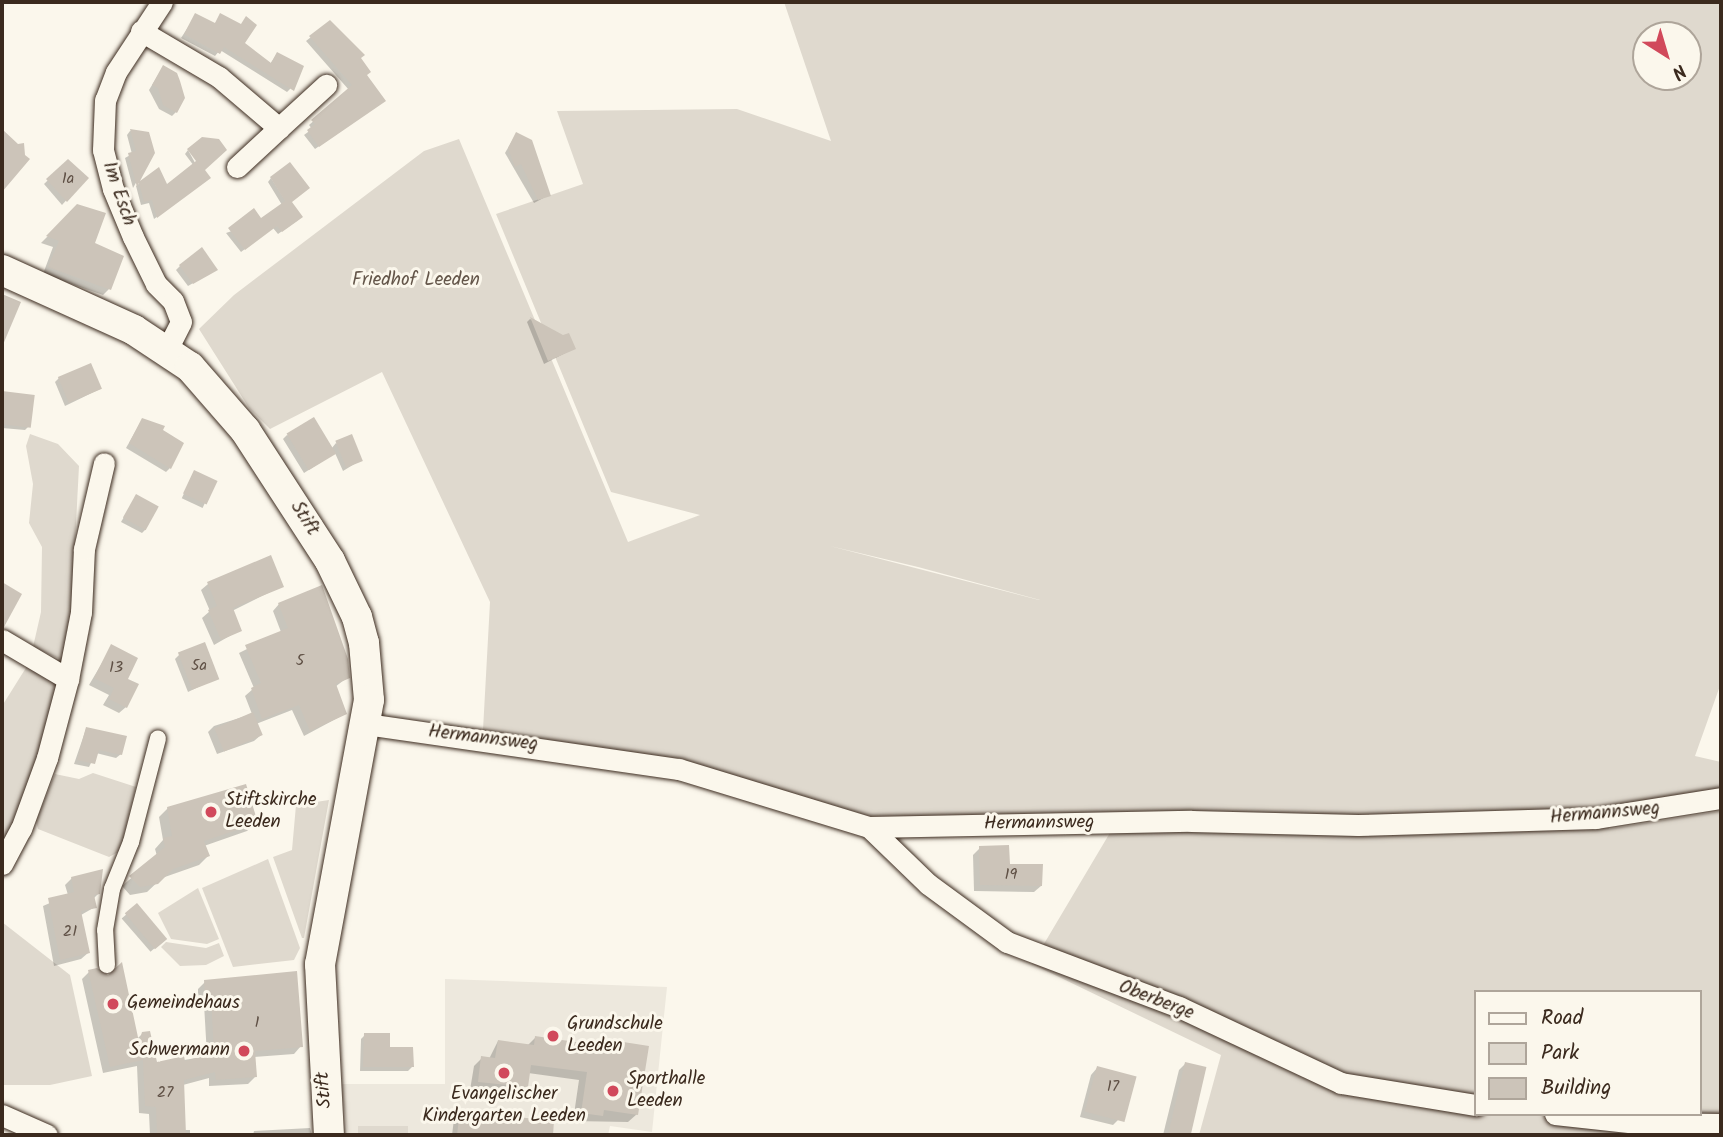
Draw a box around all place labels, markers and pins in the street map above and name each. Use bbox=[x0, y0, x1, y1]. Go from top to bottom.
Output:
place label: Stiftskirche Leeden bbox=[225, 790, 316, 834]
marker: Stiftskirche Leeden bbox=[203, 804, 219, 820]
place label: Gemeindehaus bbox=[127, 993, 240, 1015]
marker: Gemeindehaus bbox=[105, 996, 121, 1012]
place label: Grundschule Leeden bbox=[567, 1014, 663, 1058]
marker: Grundschule Leeden bbox=[545, 1028, 561, 1044]
place label: Schwermann bbox=[129, 1040, 230, 1062]
marker: Schwermann bbox=[236, 1043, 252, 1059]
marker: Evangelischer Kindergarten Leeden bbox=[496, 1065, 512, 1081]
place label: Sporthalle Leeden bbox=[627, 1069, 705, 1113]
marker: Sporthalle Leeden bbox=[605, 1083, 621, 1099]
place label: Evangelischer Kindergarten Leeden bbox=[422, 1084, 586, 1128]

